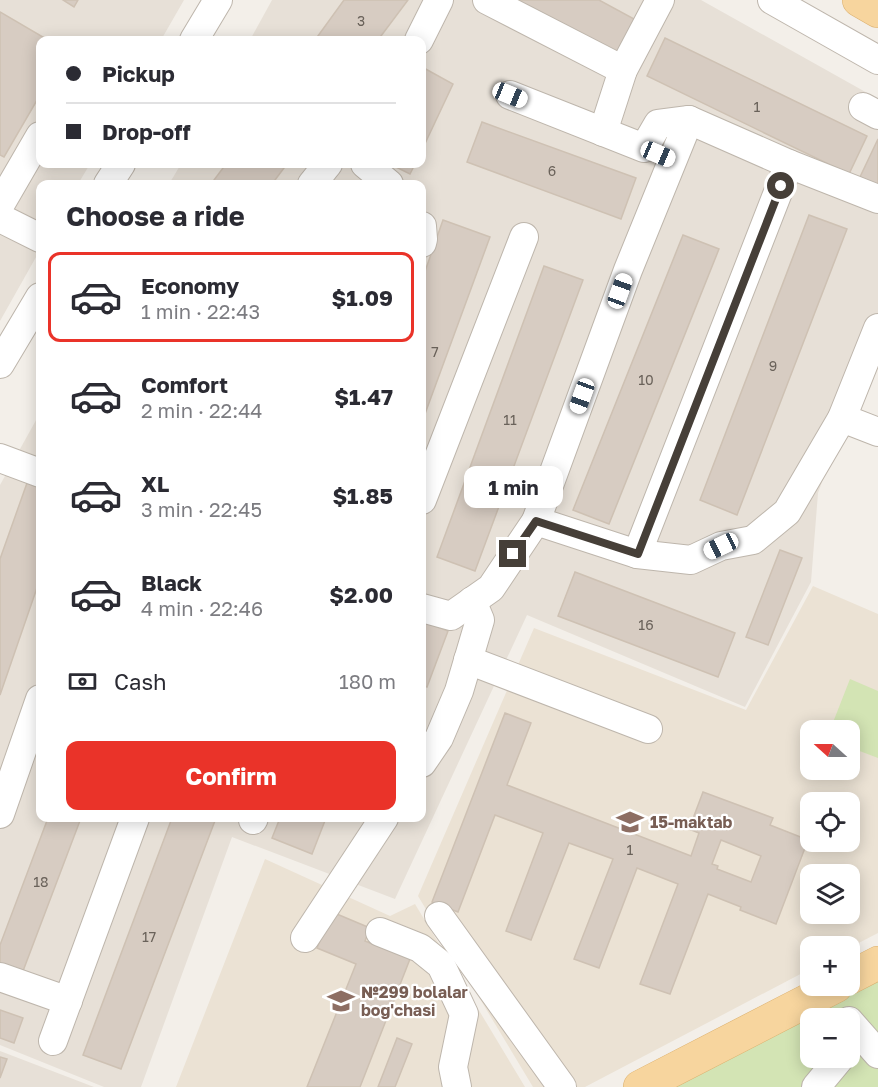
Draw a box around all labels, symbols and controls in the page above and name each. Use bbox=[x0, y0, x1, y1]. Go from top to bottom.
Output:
house number: 3 bbox=[357, 12, 365, 29]
text: Pickup bbox=[102, 60, 175, 87]
car bbox=[490, 80, 530, 110]
house number: 1 bbox=[754, 98, 761, 115]
text: Drop-off bbox=[102, 118, 191, 145]
car bbox=[638, 139, 678, 169]
house number: 6 bbox=[548, 162, 556, 179]
route start bbox=[767, 172, 794, 199]
text: Choose a ride bbox=[66, 200, 245, 232]
icon: car bbox=[69, 270, 123, 324]
car bbox=[605, 271, 635, 311]
text: Economy bbox=[141, 272, 239, 299]
text: $1.09 bbox=[332, 284, 393, 311]
text: 1 min · 22:43 bbox=[141, 299, 260, 323]
house number: 7 bbox=[431, 343, 439, 360]
house number: 9 bbox=[769, 357, 777, 374]
icon: car bbox=[69, 369, 123, 423]
text: Comfort bbox=[141, 371, 228, 398]
house number: 10 bbox=[638, 371, 654, 388]
car bbox=[567, 376, 597, 416]
text: $1.47 bbox=[334, 383, 393, 410]
text: 2 min · 22:44 bbox=[141, 398, 263, 422]
house number: 11 bbox=[503, 411, 517, 428]
callout: 1 min bbox=[464, 467, 562, 509]
icon: car bbox=[69, 468, 123, 522]
text: XL bbox=[141, 470, 169, 497]
text: 1 min bbox=[488, 475, 539, 499]
text: $1.85 bbox=[332, 482, 393, 509]
text: 3 min · 22:45 bbox=[141, 497, 262, 521]
car bbox=[701, 530, 741, 562]
route end bbox=[499, 540, 526, 567]
icon: car bbox=[69, 567, 123, 621]
text: Black bbox=[141, 569, 202, 596]
text: $2.00 bbox=[329, 581, 393, 608]
text: 4 min · 22:46 bbox=[141, 596, 263, 620]
house number: 16 bbox=[638, 616, 654, 633]
icon: cash bbox=[66, 665, 99, 698]
text: Cash bbox=[114, 668, 167, 695]
text: 180 m bbox=[339, 669, 396, 693]
north arrow bbox=[800, 720, 860, 780]
map controls bbox=[800, 720, 860, 1068]
button: Confirm bbox=[66, 741, 396, 810]
button: locate bbox=[800, 792, 860, 852]
school or university icon: 15-maktab bbox=[615, 807, 645, 837]
place label: 15-maktab bbox=[650, 812, 733, 832]
house number: 1 bbox=[627, 841, 634, 858]
button: layers bbox=[800, 864, 860, 924]
house number: 18 bbox=[33, 873, 49, 890]
house number: 17 bbox=[142, 928, 156, 945]
button: + bbox=[800, 936, 860, 996]
place label: №299 bolalar bog'chasi bbox=[361, 982, 468, 1020]
school or university icon: №299 bolalar bog'chasi bbox=[326, 986, 356, 1016]
button: − bbox=[800, 1008, 860, 1068]

